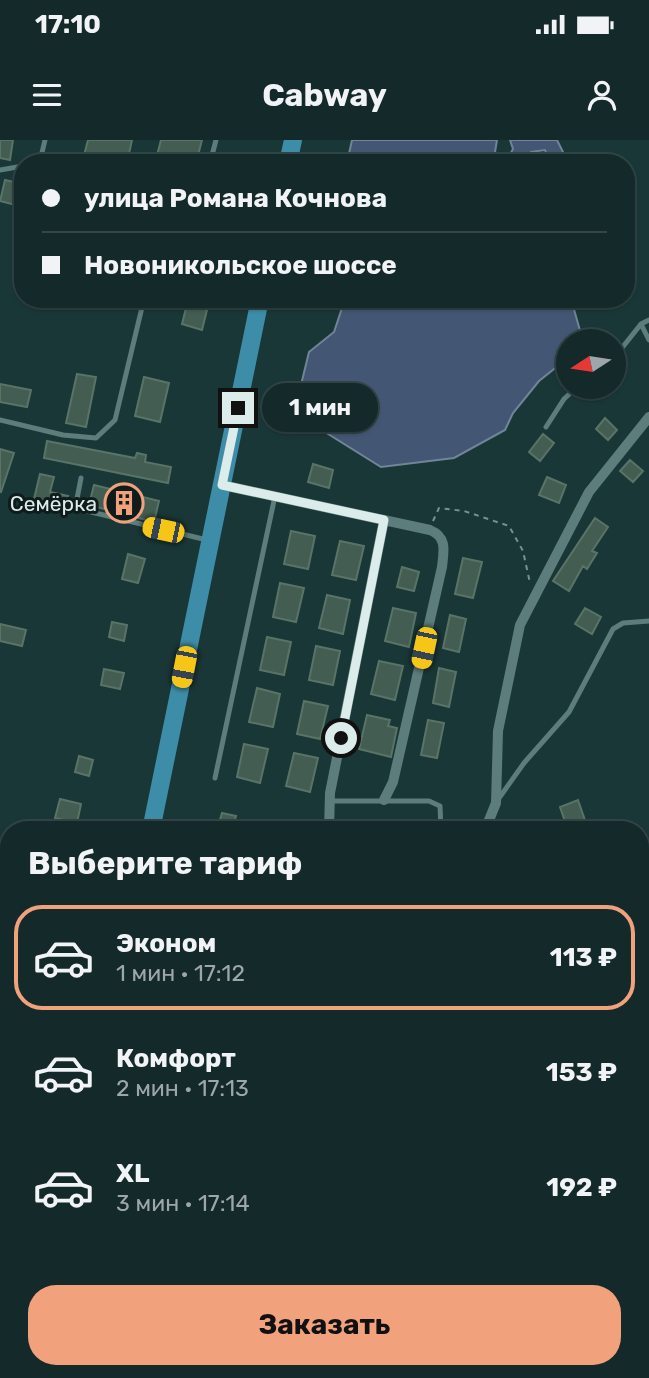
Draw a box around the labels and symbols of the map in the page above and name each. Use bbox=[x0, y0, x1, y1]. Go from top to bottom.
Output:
north arrow bbox=[556, 329, 626, 399]
callout: 1 мин bbox=[262, 384, 378, 432]
route end bbox=[222, 392, 254, 424]
building icon: Семёрка bbox=[103, 482, 145, 524]
place label: Семёрка bbox=[10, 491, 97, 516]
car bbox=[141, 515, 186, 545]
car bbox=[410, 625, 439, 671]
car bbox=[170, 644, 199, 690]
route start bbox=[325, 722, 357, 754]

